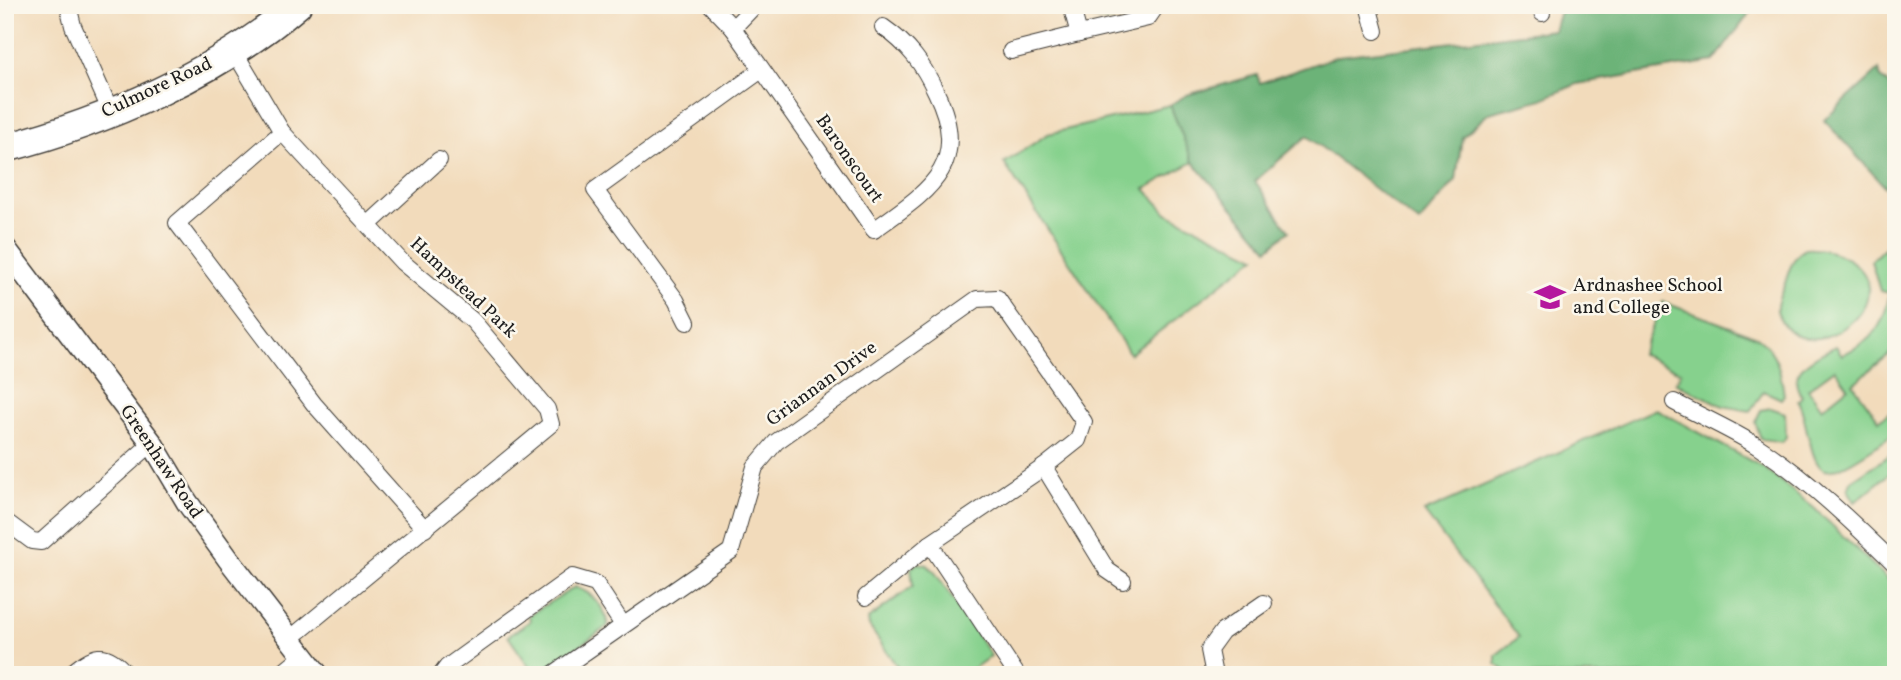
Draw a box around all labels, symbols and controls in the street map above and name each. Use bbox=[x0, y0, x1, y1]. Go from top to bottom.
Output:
street label: Culmore Road bbox=[97, 51, 217, 125]
street label: Baronscourt bbox=[809, 109, 889, 209]
street label: Hampstead Park bbox=[404, 231, 522, 345]
place label: Ardnashee School and College bbox=[1573, 273, 1723, 321]
school or university icon: Ardnashee School and College bbox=[1533, 280, 1567, 314]
street label: Griannan Drive bbox=[761, 335, 883, 433]
street label: Greenhaw Road bbox=[113, 400, 209, 524]

